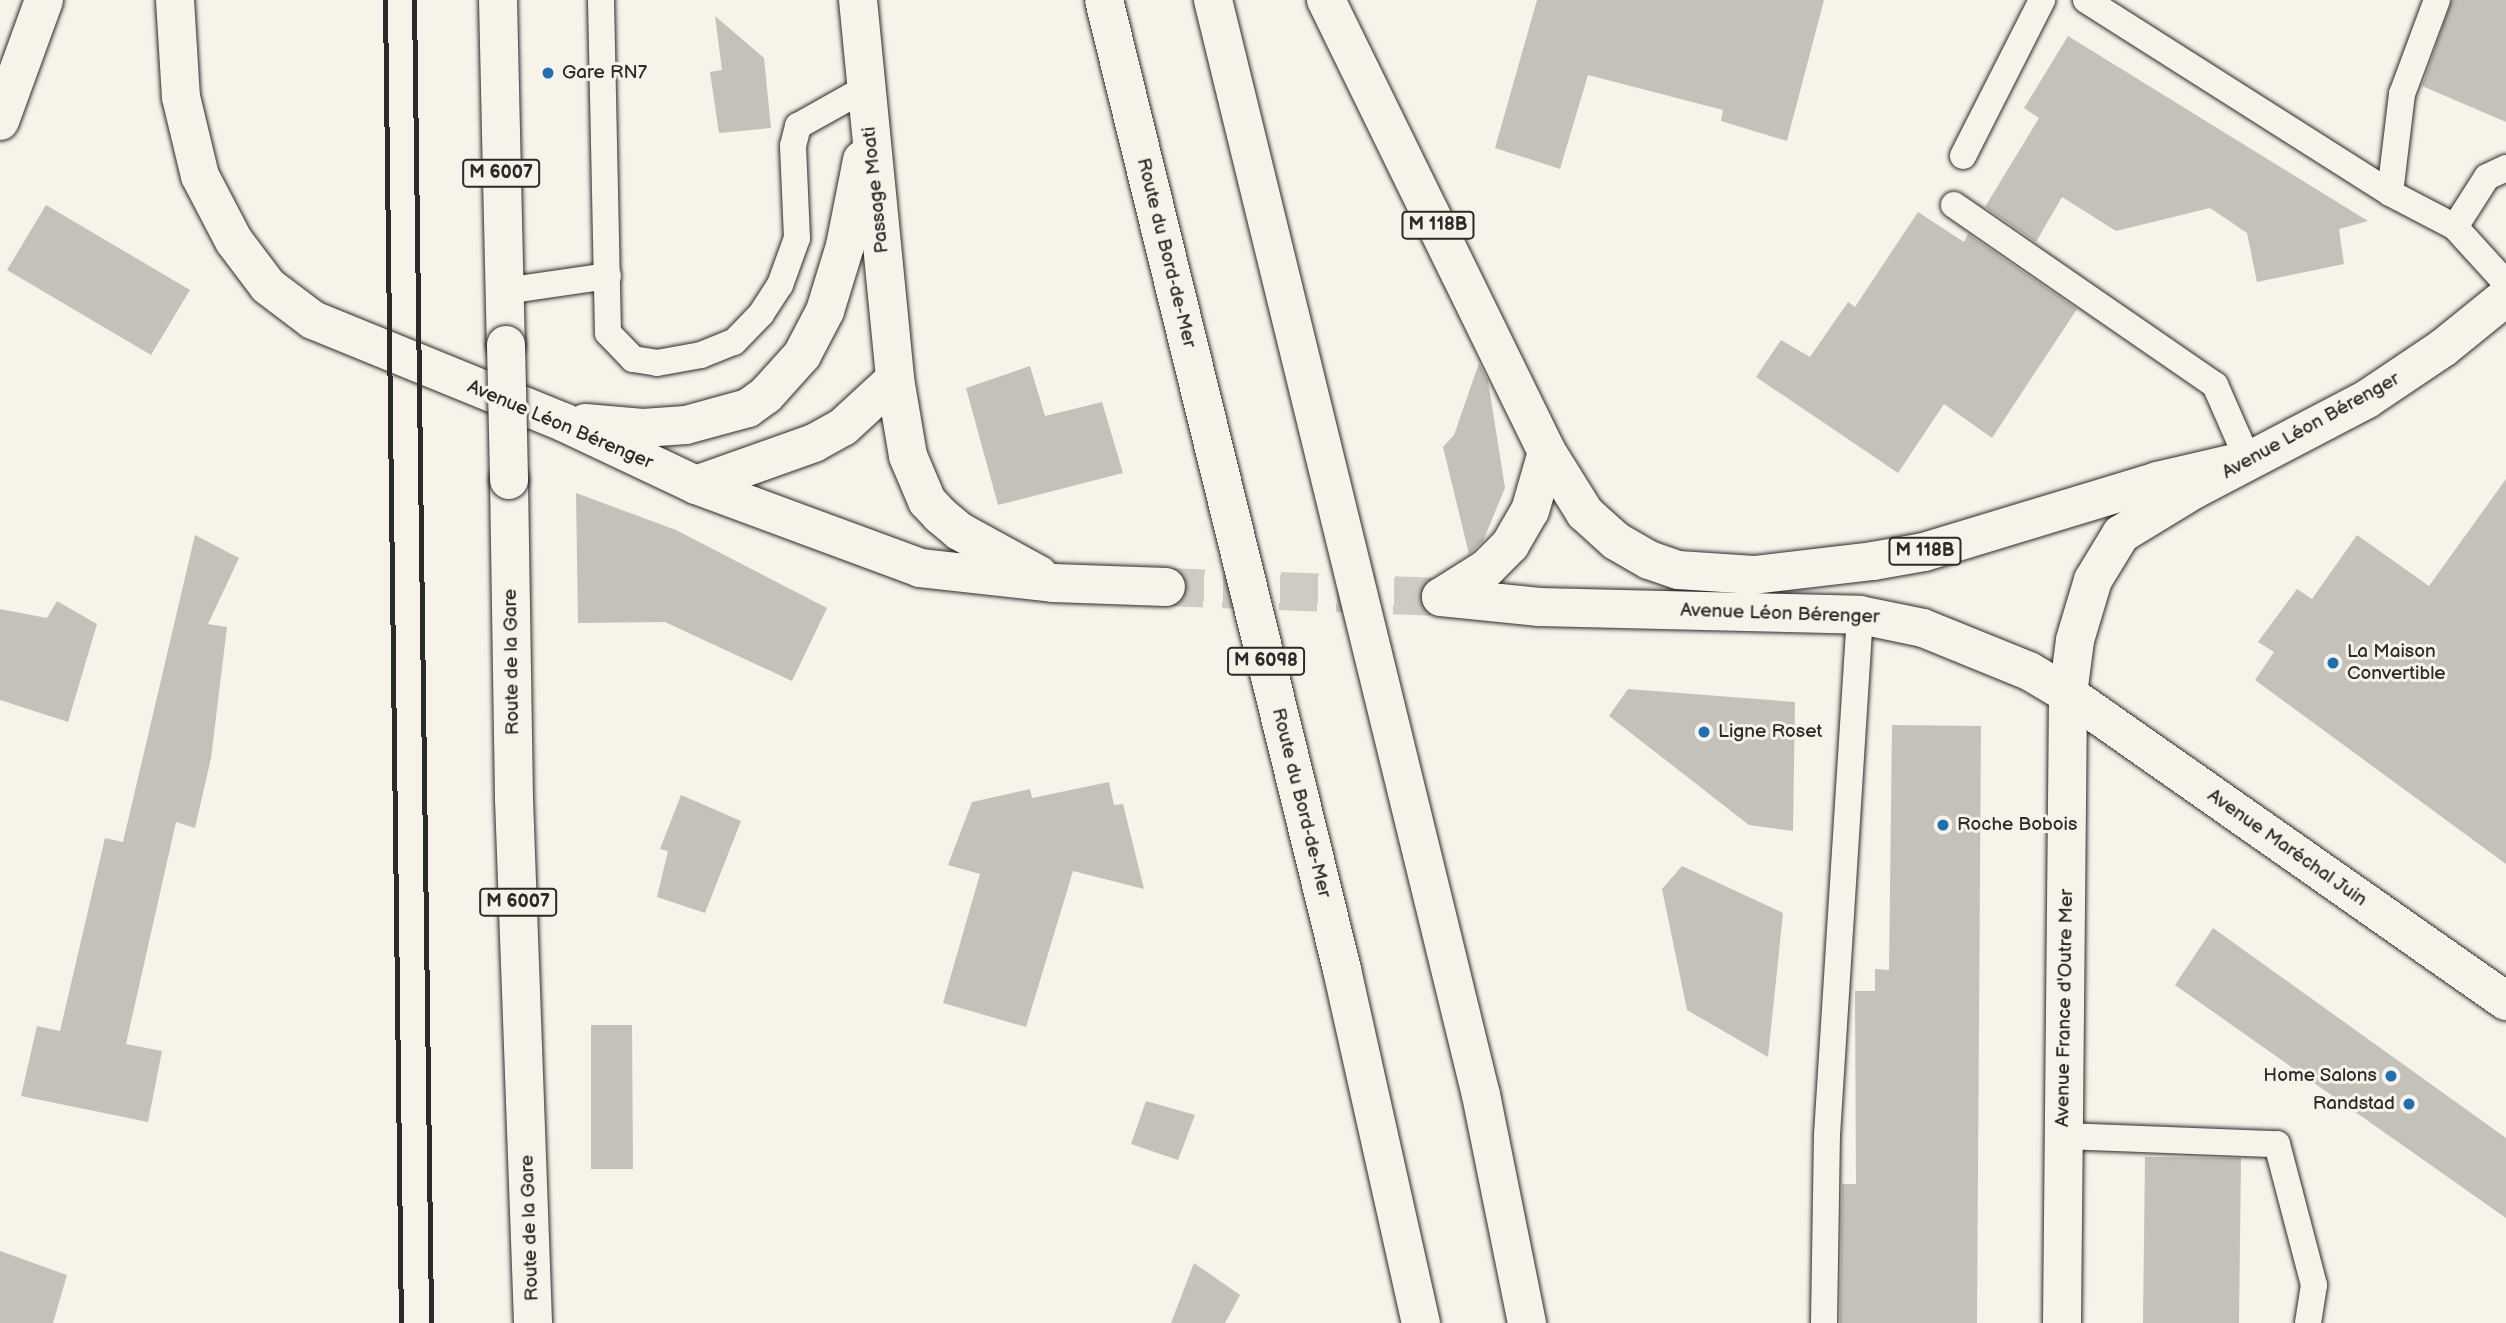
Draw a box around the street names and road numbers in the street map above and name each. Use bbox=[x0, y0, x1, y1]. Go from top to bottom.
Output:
street label: Passage Moati bbox=[858, 126, 894, 254]
street label: Route du Bord-de-Mer bbox=[1131, 156, 1201, 350]
road number: M 6007 bbox=[461, 158, 541, 188]
road number: M 118B bbox=[1401, 210, 1475, 240]
street label: Avenue Léon Bérenger bbox=[2218, 368, 2404, 484]
street label: Avenue Léon Bérenger bbox=[464, 376, 656, 474]
road number: M 118B bbox=[1888, 536, 1962, 566]
street label: Route de la Gare bbox=[499, 589, 525, 735]
street label: Avenue Léon Bérenger bbox=[1680, 599, 1880, 629]
road number: M 6098 bbox=[1226, 646, 1306, 676]
street label: Route du Bord-de-Mer bbox=[1266, 706, 1336, 900]
street label: Avenue Maréchal Juin bbox=[2203, 784, 2371, 912]
road number: M 6007 bbox=[478, 888, 558, 917]
street label: Avenue France d'Outre Mer bbox=[2052, 889, 2078, 1127]
street label: Route de la Gare bbox=[516, 1154, 544, 1302]

